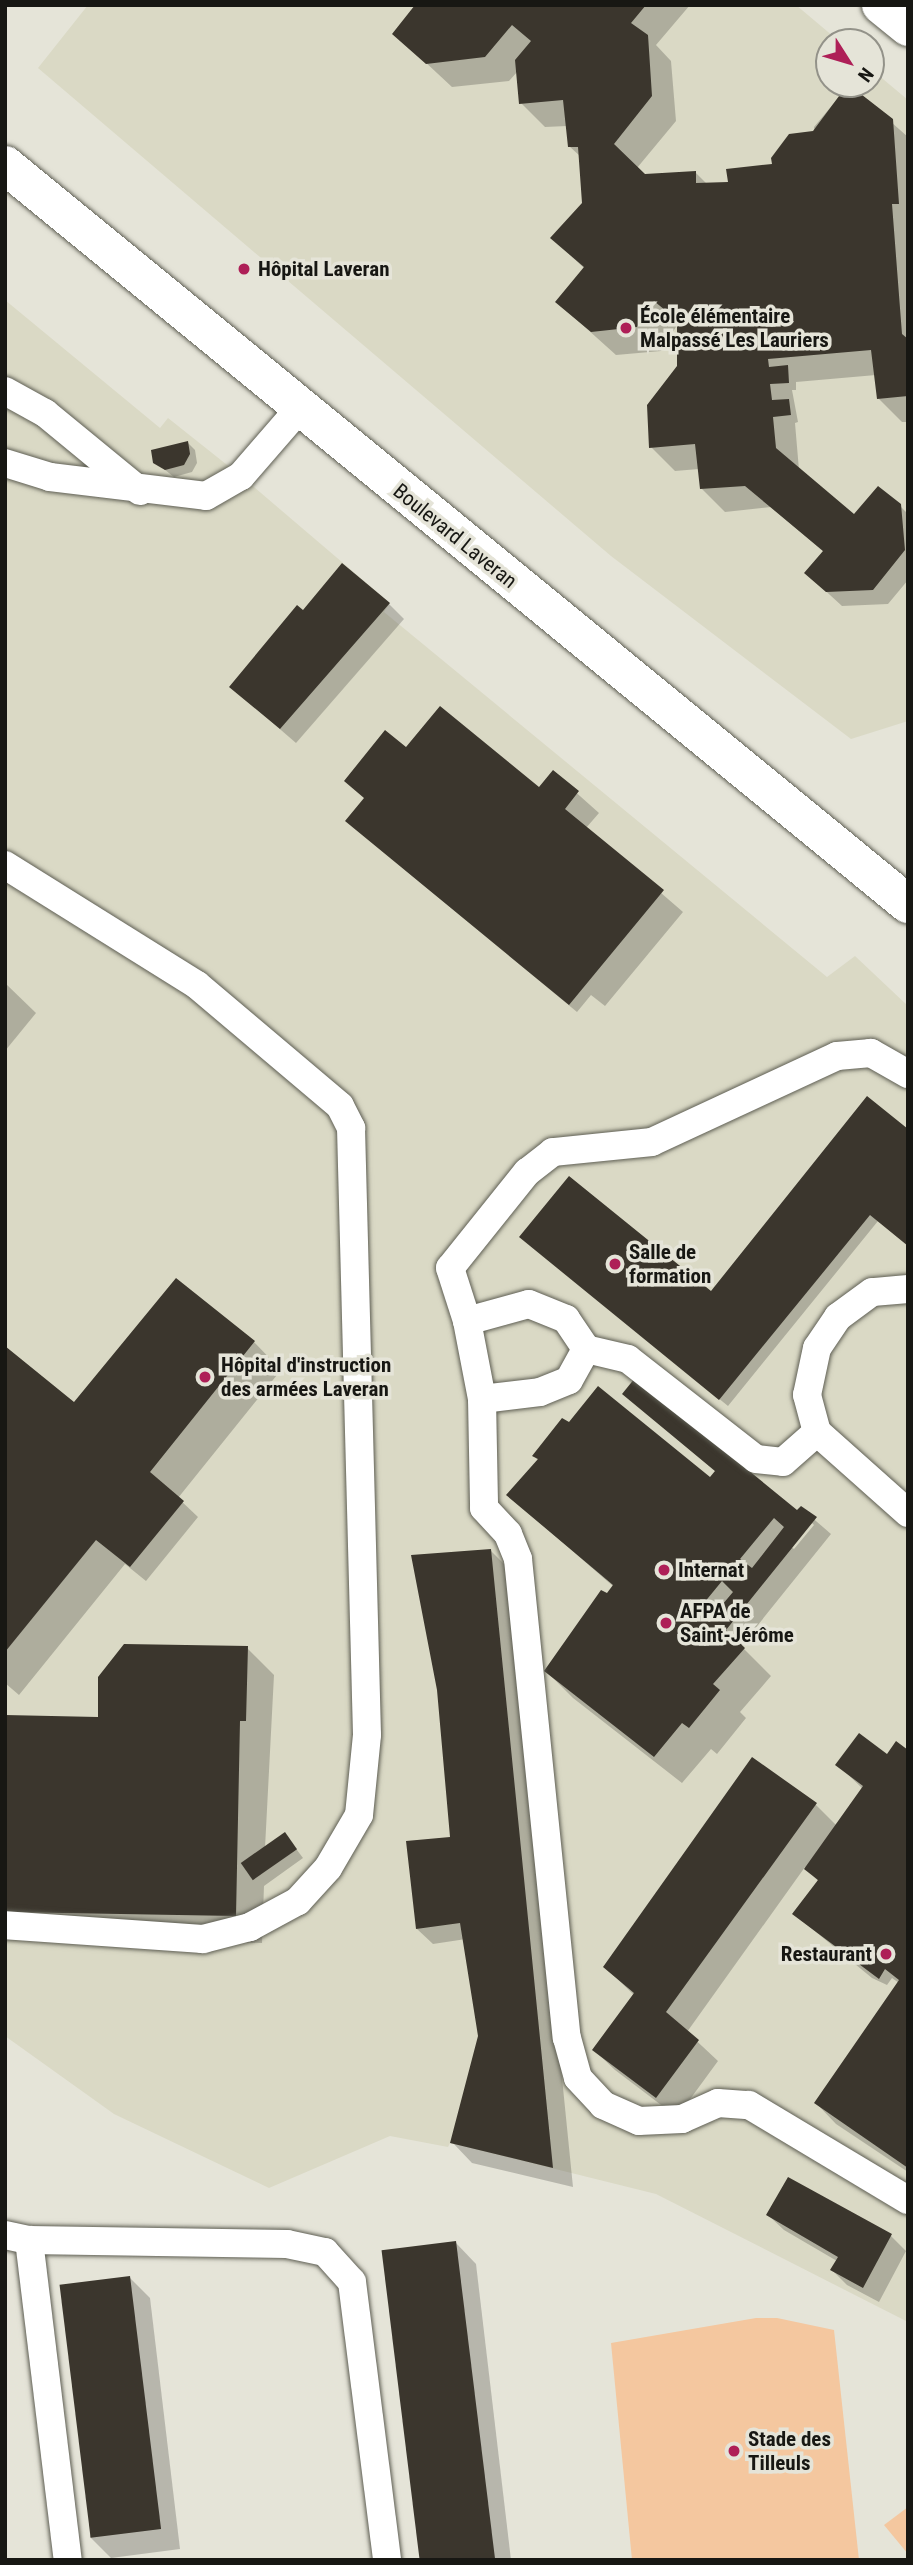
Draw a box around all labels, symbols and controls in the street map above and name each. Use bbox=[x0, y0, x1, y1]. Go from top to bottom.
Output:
north arrow bbox=[815, 28, 885, 98]
text: N bbox=[853, 63, 878, 86]
place label: Hôpital Laveran bbox=[258, 256, 389, 282]
marker: Hôpital Laveran bbox=[236, 261, 252, 277]
place label: École élémentaire Malpassé Les Lauriers bbox=[640, 303, 829, 353]
marker: École élémentaire Malpassé Les Lauriers bbox=[618, 320, 634, 336]
street label: Boulevard Laveran bbox=[388, 478, 522, 594]
place label: Salle de formation bbox=[629, 1239, 711, 1289]
marker: Salle de formation bbox=[607, 1256, 623, 1272]
place label: Hôpital d'instruction des armées Laveran bbox=[221, 1352, 391, 1402]
marker: Hôpital d'instruction des armées Laveran bbox=[195, 1367, 215, 1387]
place label: Internat bbox=[678, 1557, 744, 1583]
marker: Internat bbox=[656, 1562, 672, 1578]
place label: AFPA de Saint-Jérôme bbox=[680, 1598, 794, 1648]
marker: AFPA de Saint-Jérôme bbox=[658, 1615, 674, 1631]
place label: Restaurant bbox=[781, 1941, 872, 1967]
marker: Restaurant bbox=[878, 1946, 894, 1962]
place label: Stade des Tilleuls bbox=[748, 2426, 831, 2476]
marker: Stade des Tilleuls bbox=[726, 2443, 742, 2459]

